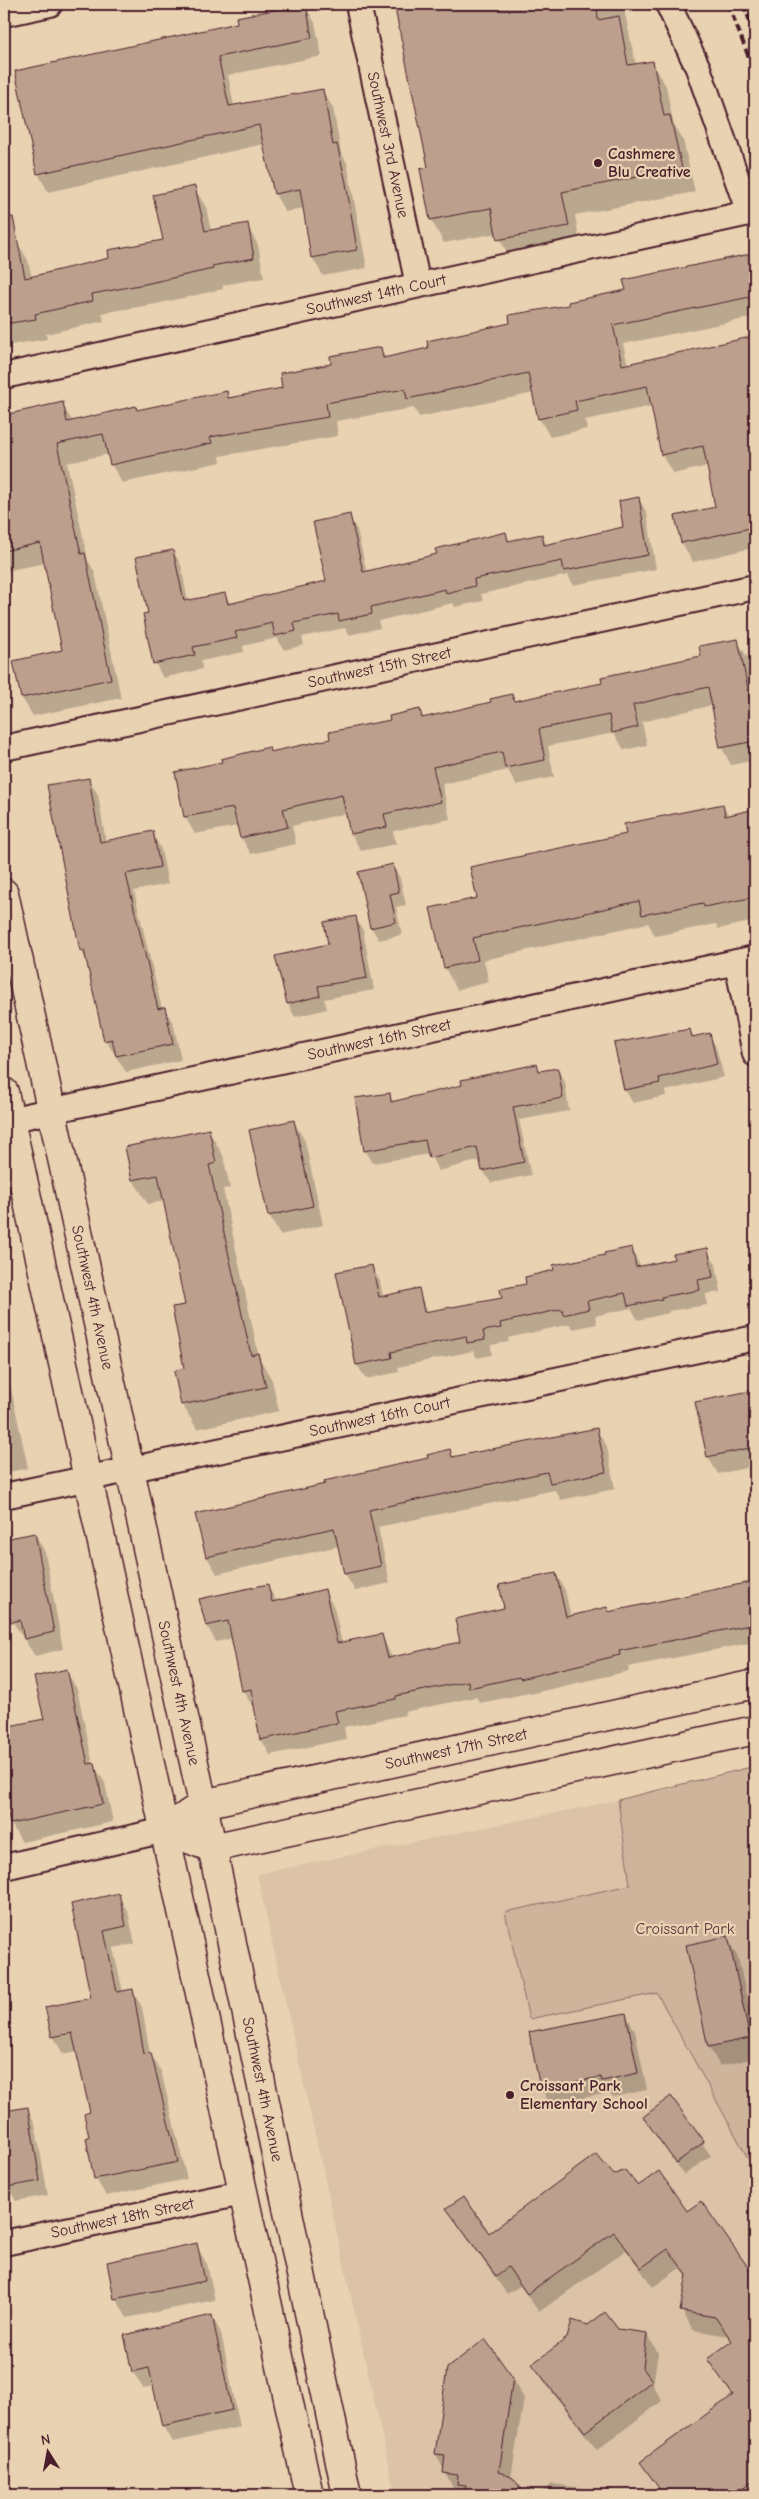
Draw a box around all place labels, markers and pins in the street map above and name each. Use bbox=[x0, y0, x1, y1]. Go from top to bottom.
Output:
place label: Cashmere Blu Creative bbox=[608, 145, 691, 181]
marker: Cashmere Blu Creative bbox=[592, 157, 604, 169]
place label: Croissant Park Elementary School bbox=[520, 2077, 648, 2113]
marker: Croissant Park Elementary School bbox=[504, 2089, 516, 2101]

